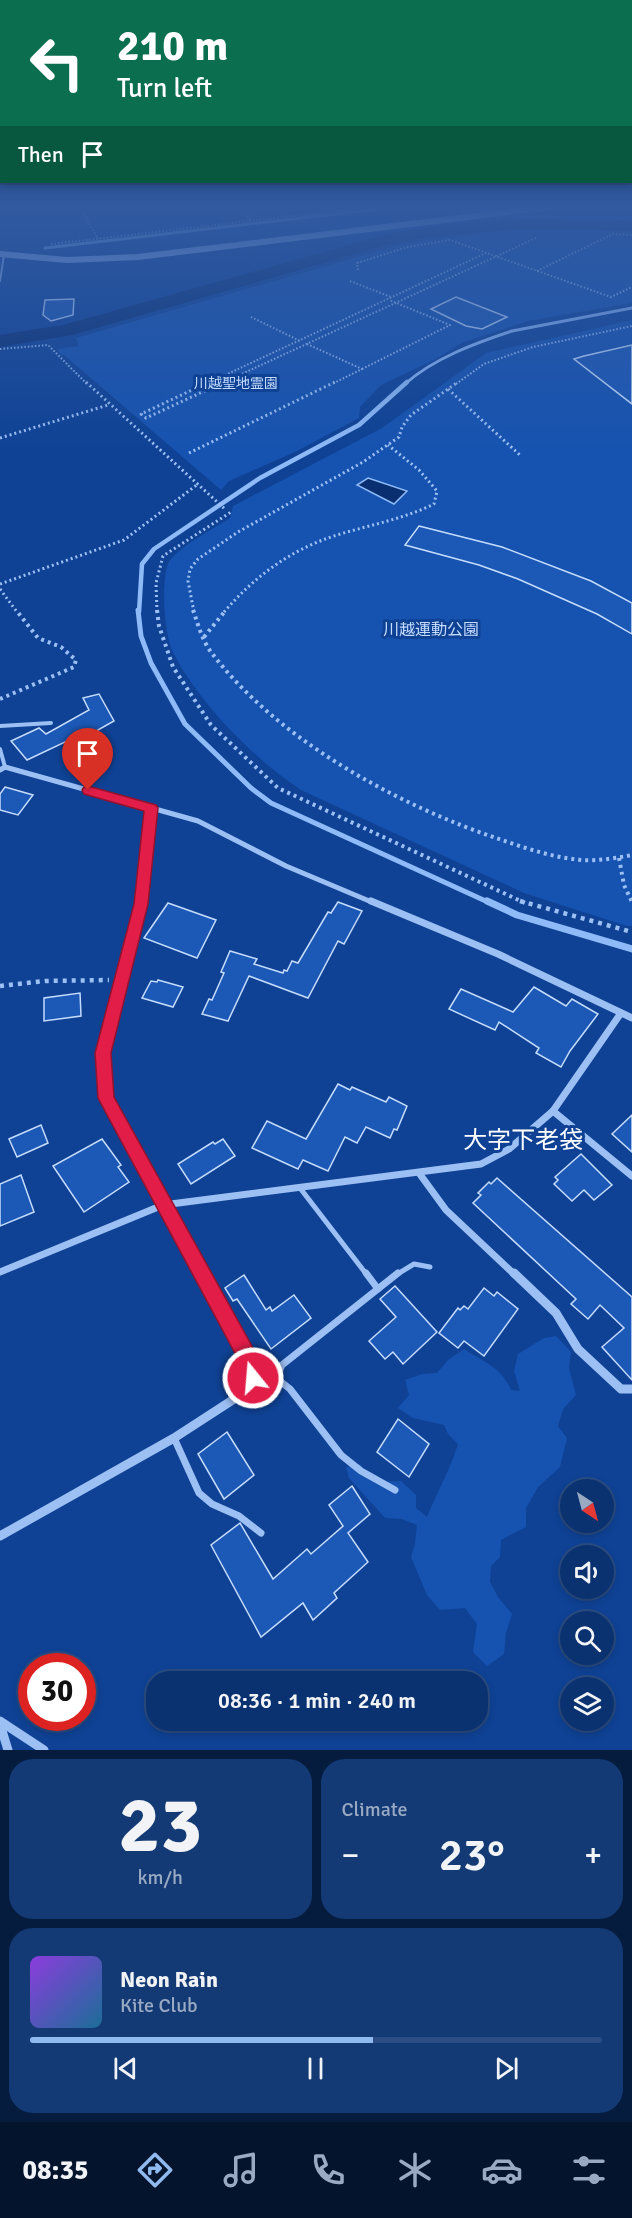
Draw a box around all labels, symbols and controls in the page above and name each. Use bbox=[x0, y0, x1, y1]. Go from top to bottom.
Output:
text: 210 m bbox=[117, 21, 228, 72]
icon: left bbox=[18, 24, 96, 102]
text: Turn left bbox=[117, 72, 212, 105]
icon: arrive bbox=[76, 138, 109, 171]
text: Then bbox=[18, 141, 64, 168]
park label: 川越聖地霊園 bbox=[194, 375, 278, 392]
park label: 川越運動公園 bbox=[383, 620, 479, 640]
pin bbox=[62, 728, 113, 790]
icon: arrive bbox=[71, 737, 104, 770]
district label: 大字下老袋 bbox=[463, 1125, 583, 1155]
position arrow bbox=[221, 1346, 285, 1410]
north arrow bbox=[560, 1479, 614, 1533]
map controls bbox=[560, 1479, 614, 1731]
button: sound bbox=[560, 1545, 614, 1599]
button: search bbox=[560, 1611, 614, 1665]
speed limit sign: 30 bbox=[18, 1653, 96, 1731]
button: layers bbox=[560, 1677, 614, 1731]
text: 08:36 · 1 min · 240 m bbox=[218, 1687, 416, 1714]
text: 23 bbox=[118, 1778, 202, 1874]
text: Climate bbox=[342, 1797, 407, 1822]
text: 23° bbox=[439, 1828, 505, 1883]
text: − bbox=[342, 1835, 359, 1876]
text: + bbox=[584, 1835, 602, 1876]
text: km/h bbox=[138, 1865, 183, 1890]
text: Neon Rain bbox=[120, 1966, 218, 1993]
text: Kite Club bbox=[120, 1993, 198, 2018]
icon: previous bbox=[109, 2052, 142, 2085]
icon: pause bbox=[299, 2052, 332, 2085]
icon: next bbox=[490, 2052, 523, 2085]
icon: directions bbox=[134, 2149, 176, 2191]
icon: music bbox=[220, 2149, 262, 2191]
icon: phone bbox=[307, 2149, 349, 2191]
icon: climate bbox=[394, 2149, 436, 2191]
icon: car bbox=[481, 2149, 523, 2191]
icon: filters bbox=[568, 2149, 610, 2191]
text: 08:35 bbox=[22, 2154, 89, 2187]

